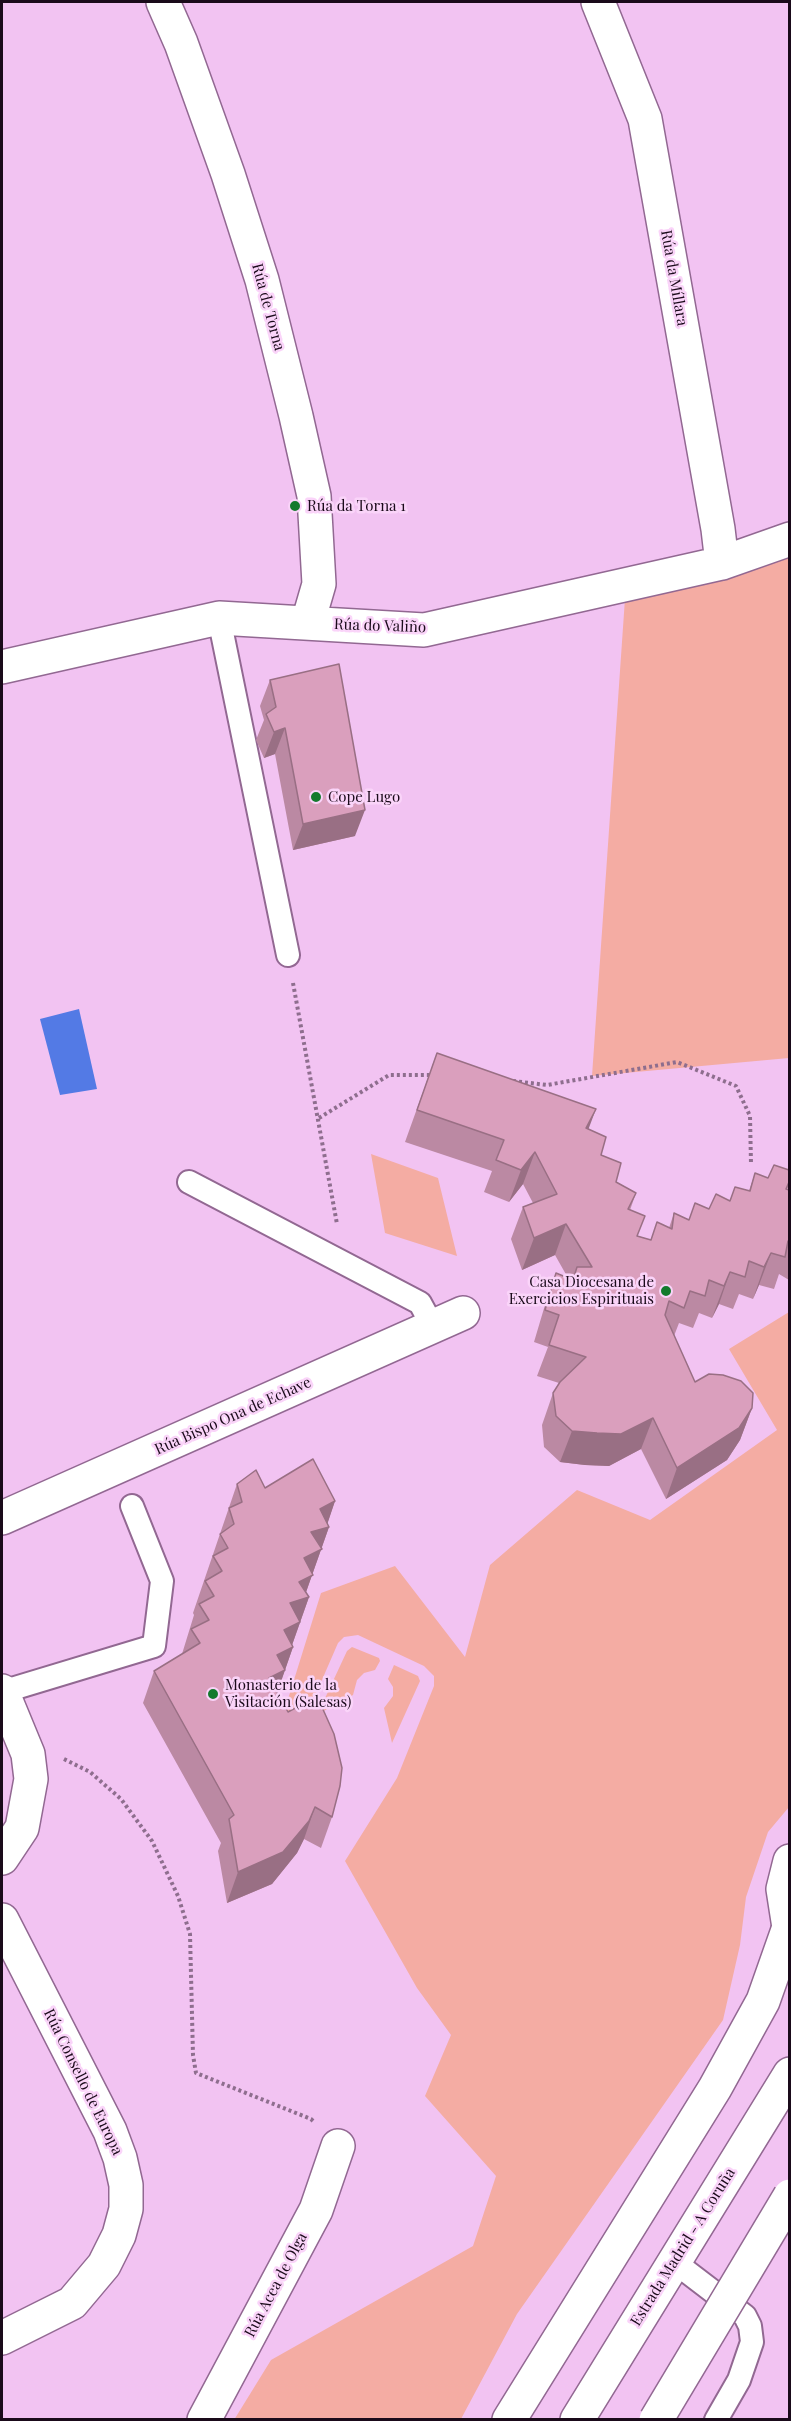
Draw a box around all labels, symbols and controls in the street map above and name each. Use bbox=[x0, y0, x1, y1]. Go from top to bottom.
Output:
street label: Rúa da Míllara bbox=[657, 229, 691, 327]
street label: Rúa de Torna bbox=[248, 261, 288, 353]
place label: Rúa da Torna 1 bbox=[307, 497, 406, 515]
marker: Rúa da Torna 1 bbox=[288, 499, 302, 513]
street label: Rúa do Valiño bbox=[334, 615, 426, 637]
place label: Cope Lugo bbox=[328, 788, 400, 806]
marker: Cope Lugo bbox=[309, 790, 323, 804]
place label: Casa Diocesana de Exercicios Espirituais bbox=[509, 1273, 654, 1308]
marker: Casa Diocesana de Exercicios Espirituais bbox=[659, 1284, 673, 1298]
street label: Rúa Bispo Ona de Echave bbox=[152, 1373, 314, 1459]
place label: Monasterio de la Visitación (Salesas) bbox=[225, 1676, 351, 1711]
marker: Monasterio de la Visitación (Salesas) bbox=[206, 1687, 220, 1701]
street label: Rúa Consello de Europa bbox=[40, 2006, 126, 2158]
street label: Estrada Madrid - A Coruña bbox=[627, 2165, 739, 2329]
street label: Rúa Acea de Olga bbox=[241, 2230, 311, 2340]

